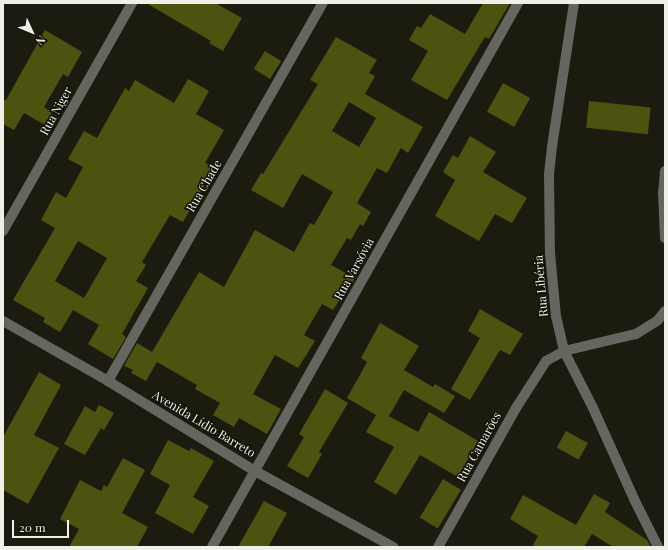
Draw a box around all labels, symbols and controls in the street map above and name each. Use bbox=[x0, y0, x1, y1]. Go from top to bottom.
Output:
north arrow bbox=[12, 12, 52, 52]
text: N bbox=[33, 33, 49, 49]
street label: Rua Niger bbox=[37, 84, 75, 138]
street label: Rua Chade bbox=[183, 157, 225, 215]
street label: Rua Varsóvia bbox=[331, 235, 377, 303]
street label: Rua Libéria bbox=[531, 255, 551, 317]
street label: Avenida Lídio Barreto bbox=[150, 388, 258, 460]
street label: Rua Camarões bbox=[454, 410, 504, 484]
scale bar bbox=[14, 512, 71, 538]
text: 20 m bbox=[19, 519, 46, 535]

